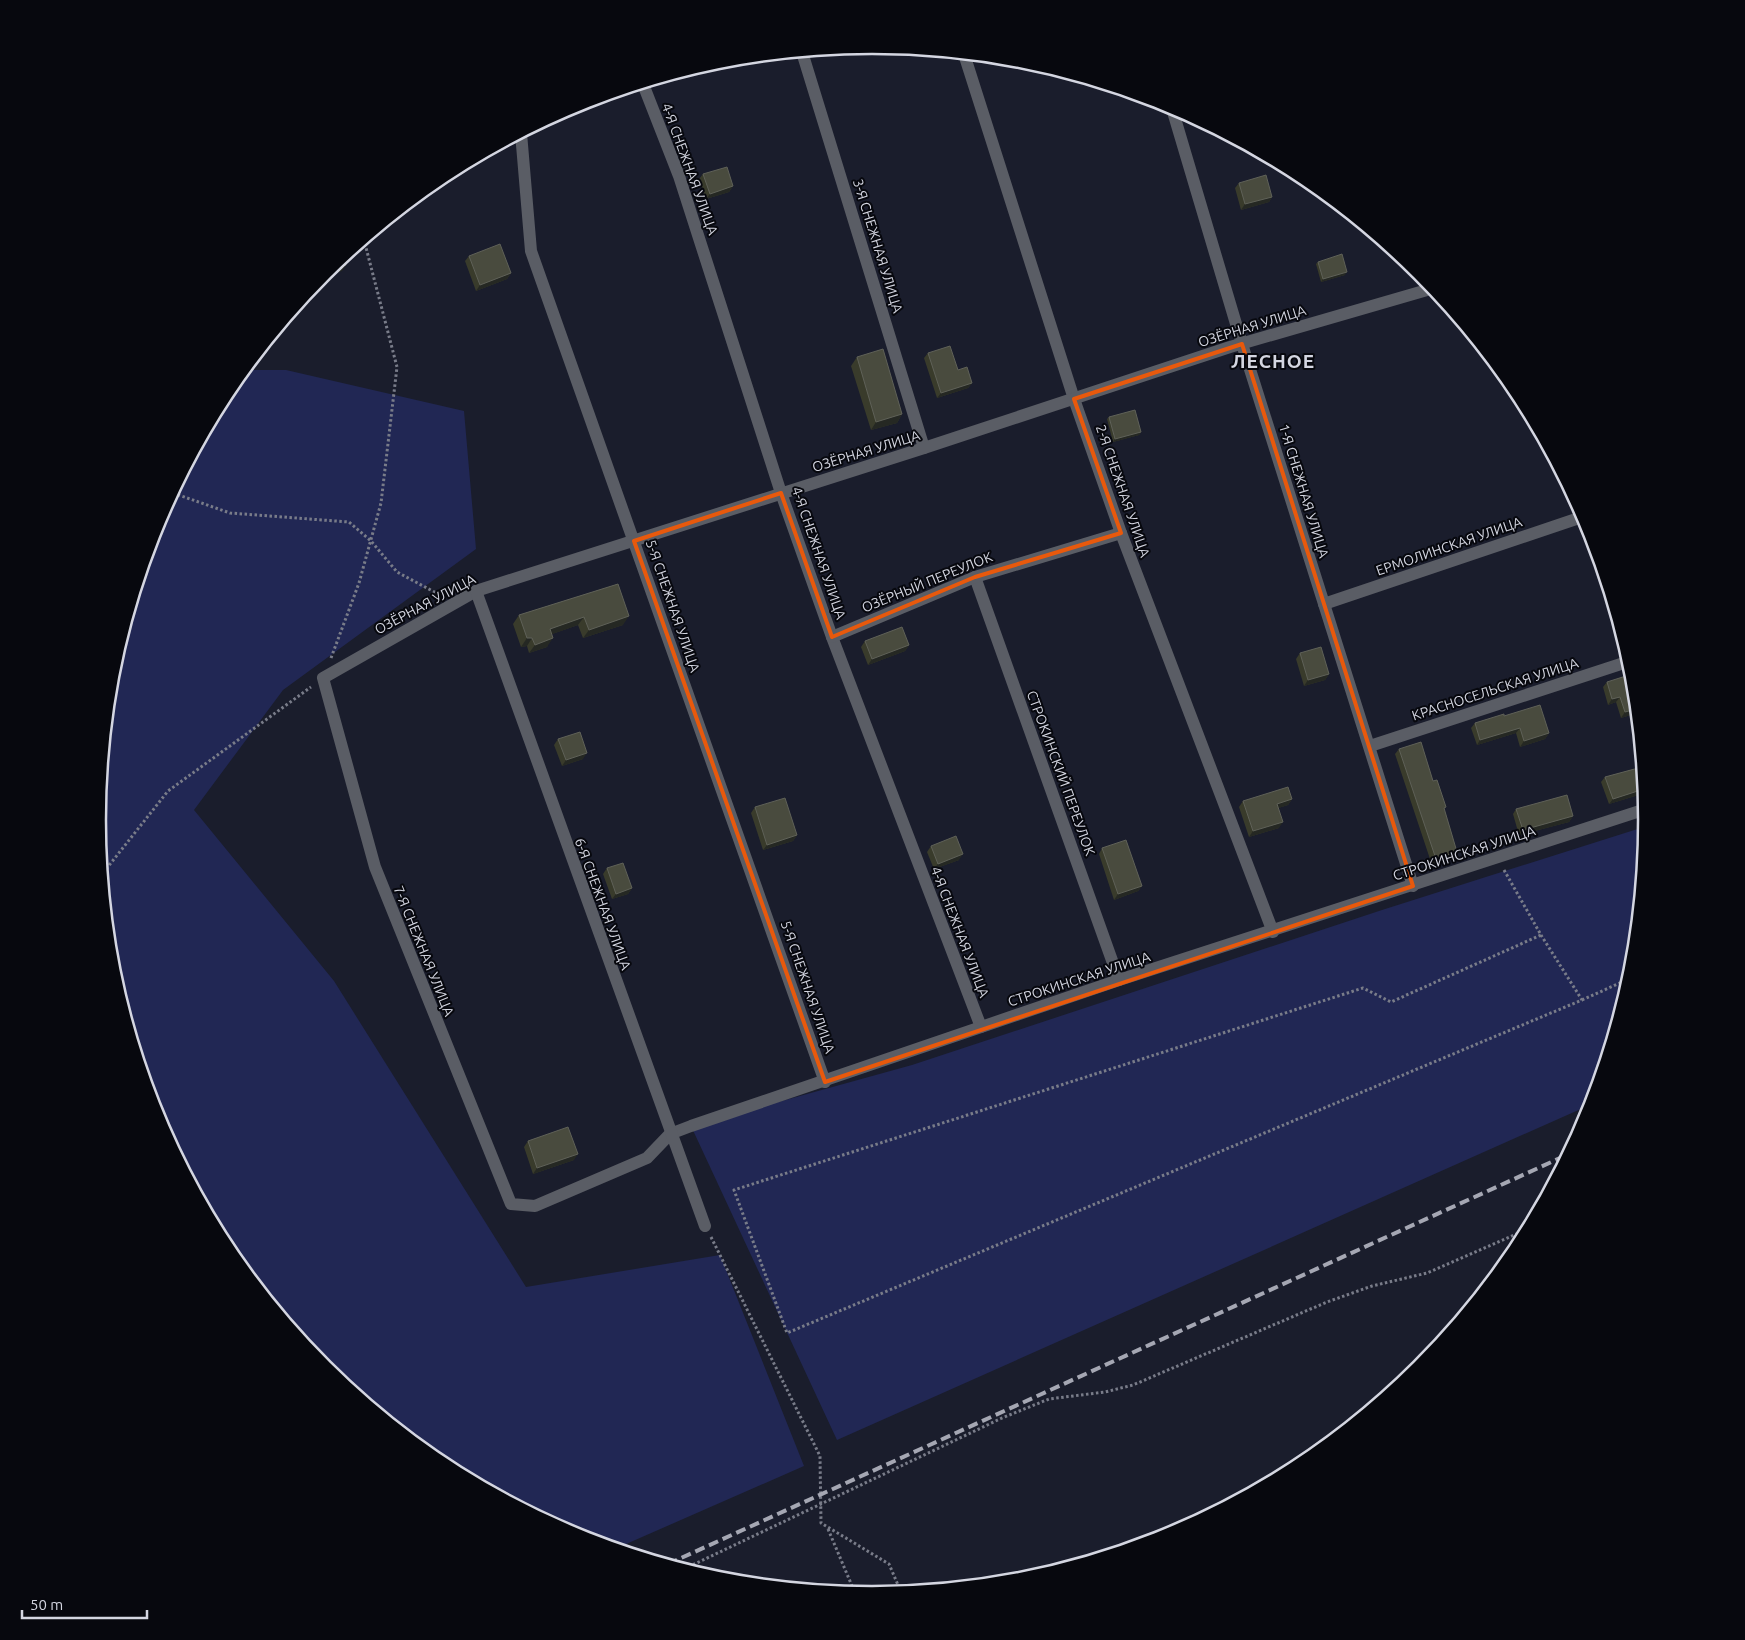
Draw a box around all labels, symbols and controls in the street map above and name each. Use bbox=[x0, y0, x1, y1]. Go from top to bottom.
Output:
street label: 4-Я СНЕЖНАЯ УЛИЦА bbox=[659, 101, 721, 237]
street label: 3-Я СНЕЖНАЯ УЛИЦА bbox=[850, 177, 906, 315]
street label: ОЗЁРНАЯ УЛИЦА bbox=[1196, 302, 1308, 350]
district label: ЛЕСНОЕ bbox=[1231, 350, 1315, 372]
street label: 1-Я СНЕЖНАЯ УЛИЦА bbox=[1276, 422, 1332, 560]
street label: 2-Я СНЕЖНАЯ УЛИЦА bbox=[1093, 423, 1153, 559]
street label: ОЗЁРНАЯ УЛИЦА bbox=[810, 427, 922, 475]
street label: 4-Я СНЕЖНАЯ УЛИЦА bbox=[789, 485, 849, 621]
street label: ЕРМОЛИНСКАЯ УЛИЦА bbox=[1374, 513, 1524, 579]
street label: 5-Я СНЕЖНАЯ УЛИЦА bbox=[643, 538, 703, 674]
street label: ОЗЁРНЫЙ ПЕРЕУЛОК bbox=[859, 547, 995, 616]
street label: ОЗЁРНАЯ УЛИЦА bbox=[372, 571, 478, 637]
street label: КРАСНОСЕЛЬСКАЯ УЛИЦА bbox=[1410, 655, 1580, 723]
street label: СТРОКИНСКИЙ ПЕРЕУЛОК bbox=[1024, 688, 1099, 858]
street label: СТРОКИНСКАЯ УЛИЦА bbox=[1391, 822, 1537, 884]
street label: 6-Я СНЕЖНАЯ УЛИЦА bbox=[572, 836, 634, 972]
street label: 4-Я СНЕЖНАЯ УЛИЦА bbox=[928, 864, 992, 1000]
street label: 7-Я СНЕЖНАЯ УЛИЦА bbox=[390, 883, 458, 1019]
street label: 5-Я СНЕЖНАЯ УЛИЦА bbox=[778, 919, 838, 1055]
street label: СТРОКИНСКАЯ УЛИЦА bbox=[1006, 948, 1152, 1010]
scale bar bbox=[22, 1588, 148, 1620]
text: 50 m bbox=[30, 1596, 63, 1613]

